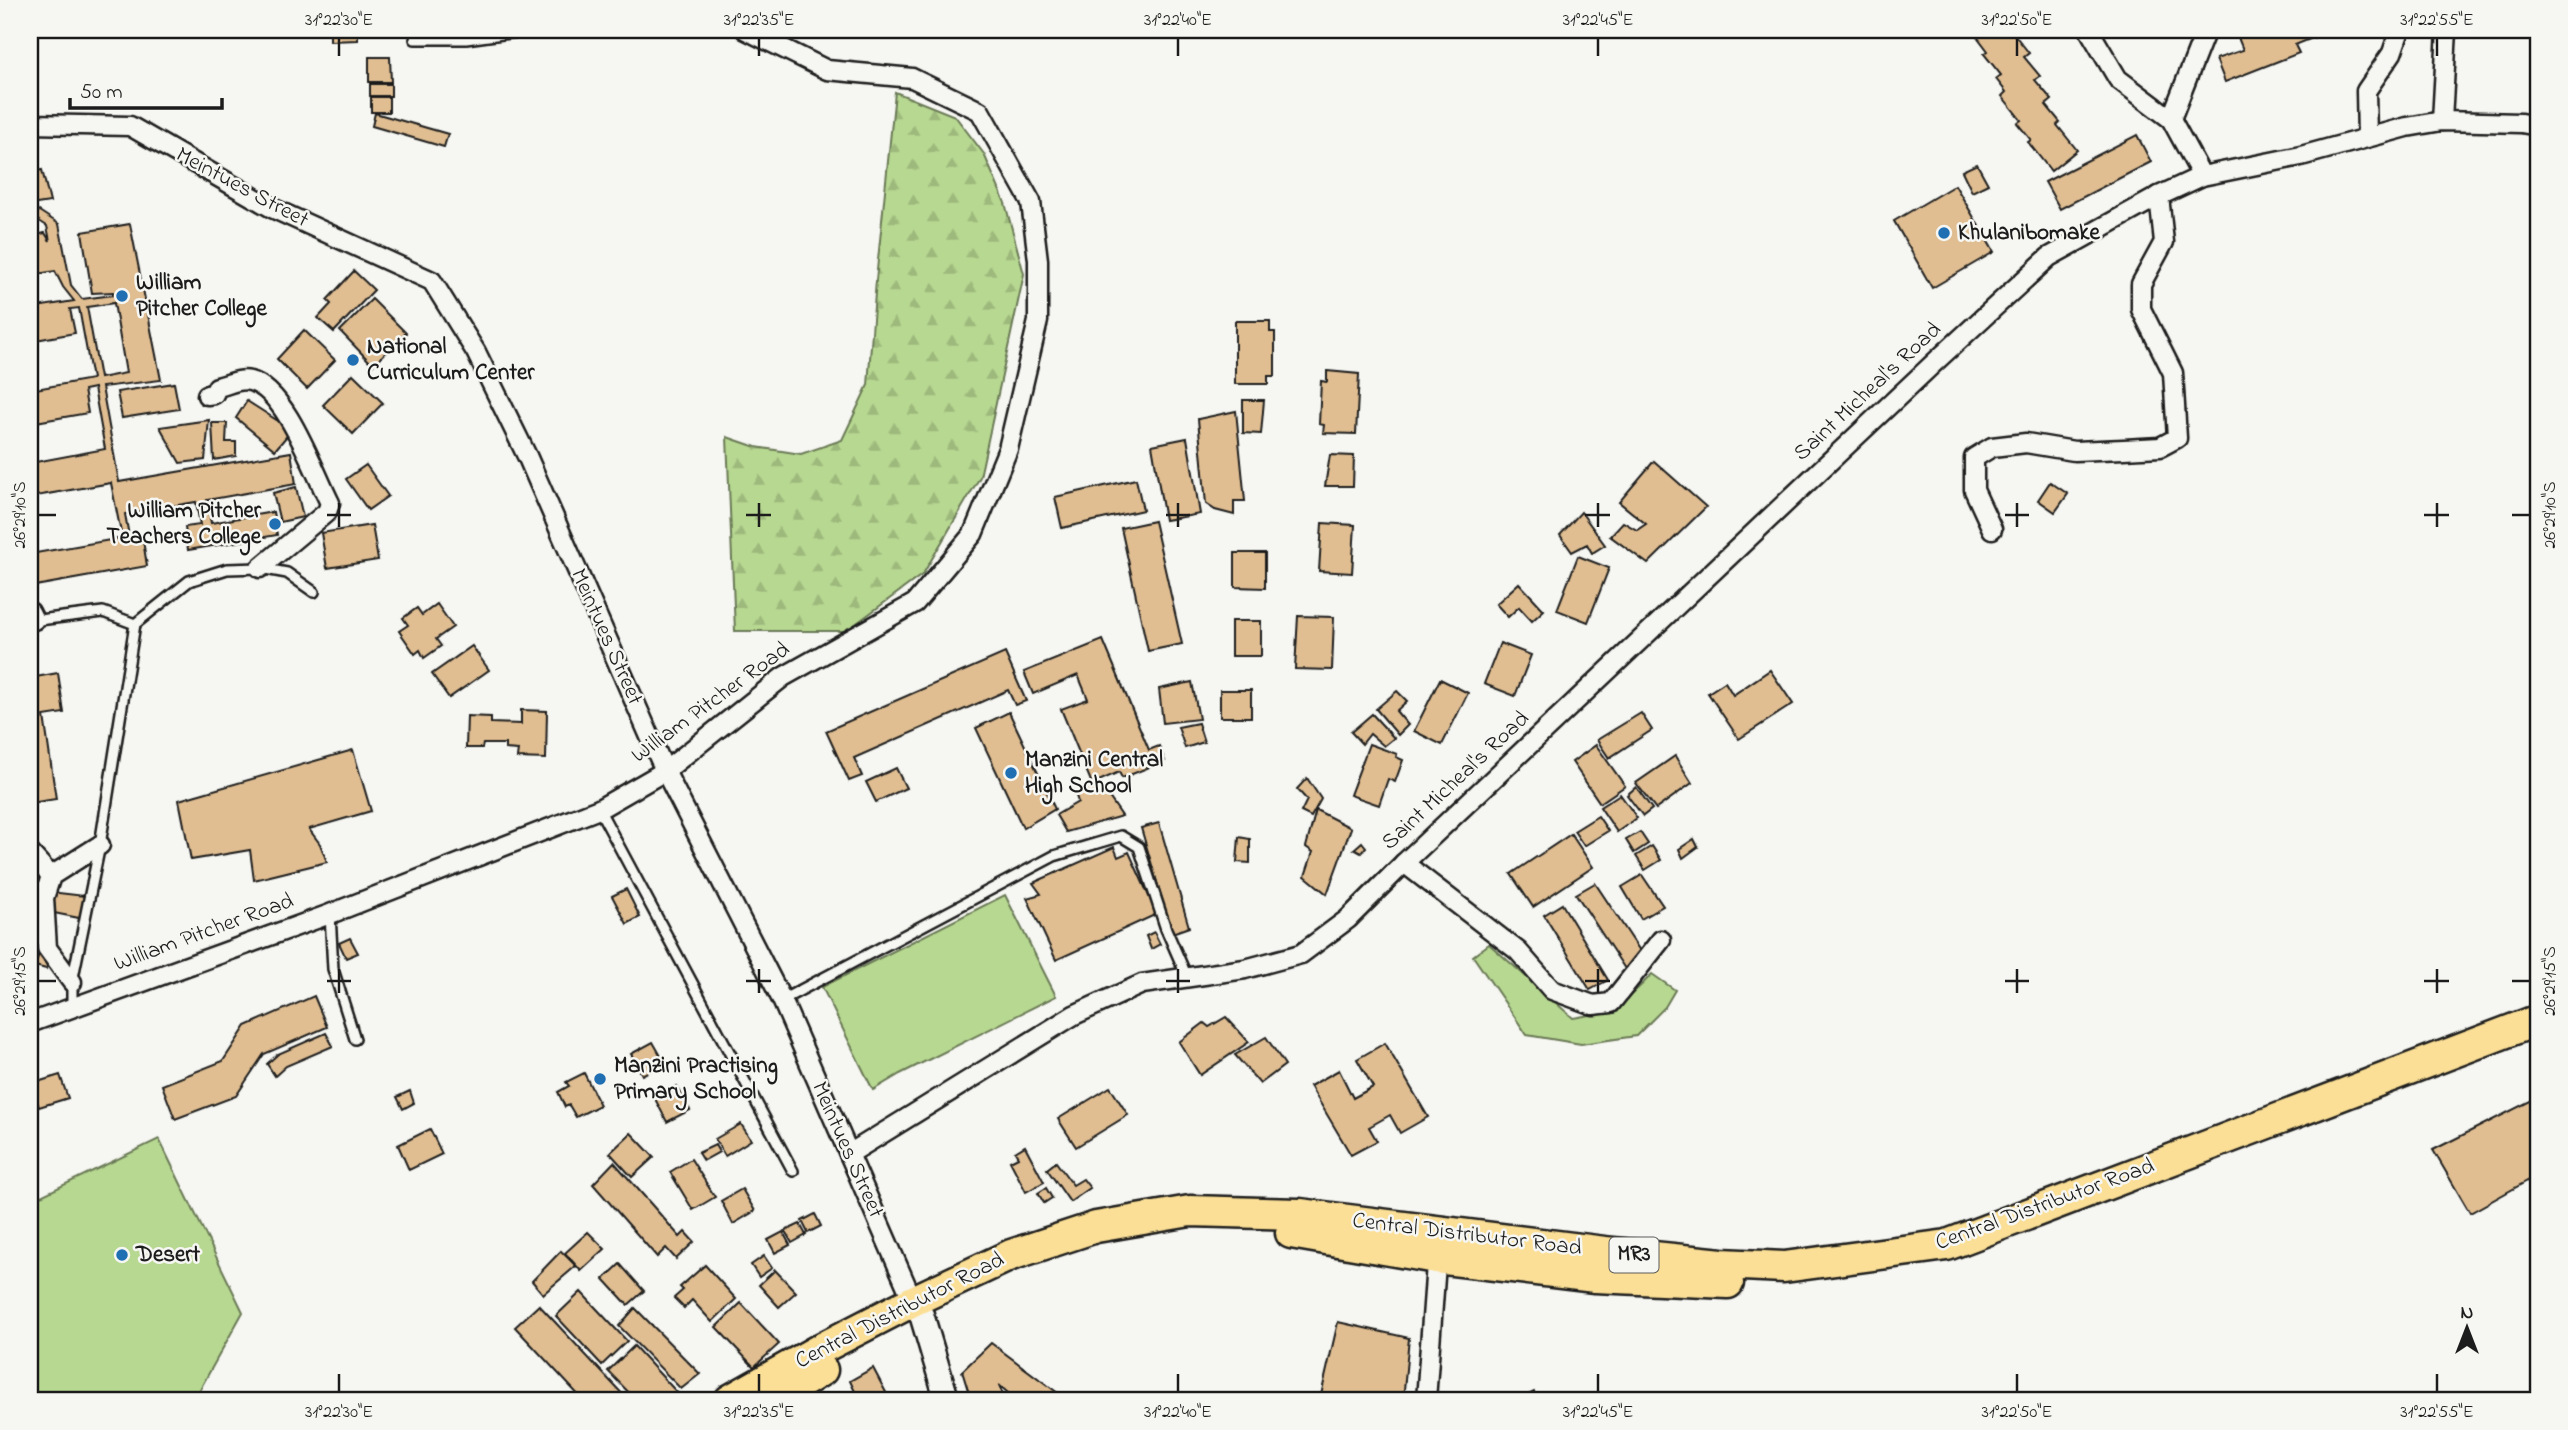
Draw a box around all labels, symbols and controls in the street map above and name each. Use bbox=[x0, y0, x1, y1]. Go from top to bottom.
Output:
text: 31°22'30"E bbox=[305, 8, 373, 34]
text: 31°22'35"E bbox=[724, 8, 794, 34]
text: 31°22'40"E bbox=[1144, 8, 1212, 34]
text: 31°22'45"E bbox=[1563, 8, 1633, 34]
text: 31°22'50"E bbox=[1982, 8, 2053, 34]
text: 31°22'55"E bbox=[2400, 8, 2474, 34]
scale bar bbox=[70, 66, 222, 110]
text: 50 m bbox=[80, 78, 123, 108]
street label: Meintues Street bbox=[170, 139, 315, 237]
place label: Khulanibomake bbox=[1958, 217, 2100, 250]
marker: Khulanibomake bbox=[1936, 225, 1952, 241]
place label: William Pitcher College bbox=[136, 267, 267, 328]
marker: William Pitcher College bbox=[114, 288, 130, 304]
street label: Saint Micheal's Road bbox=[1787, 314, 1949, 469]
place label: National Curriculum Center bbox=[367, 331, 535, 390]
marker: National Curriculum Center bbox=[345, 352, 361, 368]
text: 26°29'10"S bbox=[8, 481, 34, 549]
text: 26°29'10"S bbox=[2538, 481, 2564, 549]
place label: William Pitcher Teachers College bbox=[106, 495, 262, 556]
marker: William Pitcher Teachers College bbox=[267, 516, 283, 532]
street label: Meintues Street bbox=[561, 563, 651, 711]
street label: William Pitcher Road bbox=[625, 634, 797, 772]
street label: Saint Micheal's Road bbox=[1375, 703, 1537, 858]
place label: Manzini Central High School bbox=[1025, 744, 1163, 805]
marker: Manzini Central High School bbox=[1003, 765, 1019, 781]
street label: William Pitcher Road bbox=[109, 885, 299, 981]
text: 26°29'15"S bbox=[8, 946, 34, 1016]
text: 26°29'15"S bbox=[2538, 946, 2564, 1016]
place label: Manzini Practising Primary School bbox=[614, 1050, 778, 1111]
marker: Manzini Practising Primary School bbox=[592, 1071, 608, 1087]
street label: Meintues Street bbox=[802, 1076, 892, 1224]
street label: Central Distributor Road bbox=[1931, 1150, 2159, 1260]
street label: Central Distributor Road bbox=[1350, 1205, 1584, 1265]
road number: MR3 bbox=[1610, 1238, 1658, 1272]
place label: Desert bbox=[135, 1239, 200, 1272]
street label: Central Distributor Road bbox=[790, 1244, 1010, 1378]
marker: Desert bbox=[114, 1247, 130, 1263]
north arrow bbox=[2432, 1294, 2502, 1364]
text: N bbox=[2461, 1300, 2474, 1327]
text: 31°22'30"E bbox=[305, 1400, 373, 1426]
text: 31°22'35"E bbox=[724, 1400, 794, 1426]
text: 31°22'40"E bbox=[1144, 1400, 1212, 1426]
text: 31°22'45"E bbox=[1563, 1400, 1633, 1426]
text: 31°22'50"E bbox=[1982, 1400, 2053, 1426]
text: 31°22'55"E bbox=[2400, 1400, 2474, 1426]

